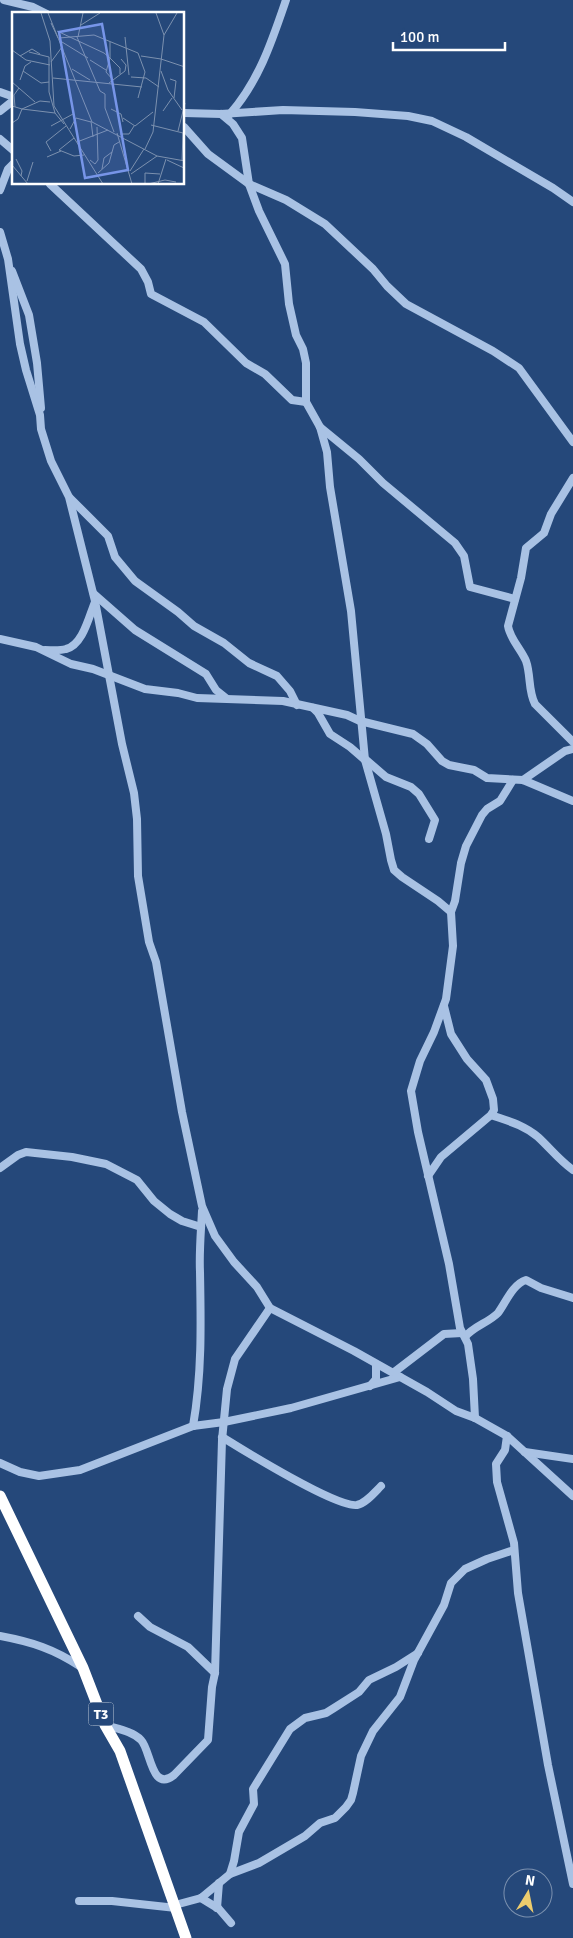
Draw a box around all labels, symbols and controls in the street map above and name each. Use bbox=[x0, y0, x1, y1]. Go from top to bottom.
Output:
inset map bbox=[12, 12, 185, 185]
scale bar bbox=[393, 20, 506, 52]
text: 100 m bbox=[400, 28, 440, 46]
road number: T3 bbox=[88, 1702, 114, 1726]
north arrow bbox=[503, 1868, 553, 1918]
text: N bbox=[524, 1871, 536, 1890]

